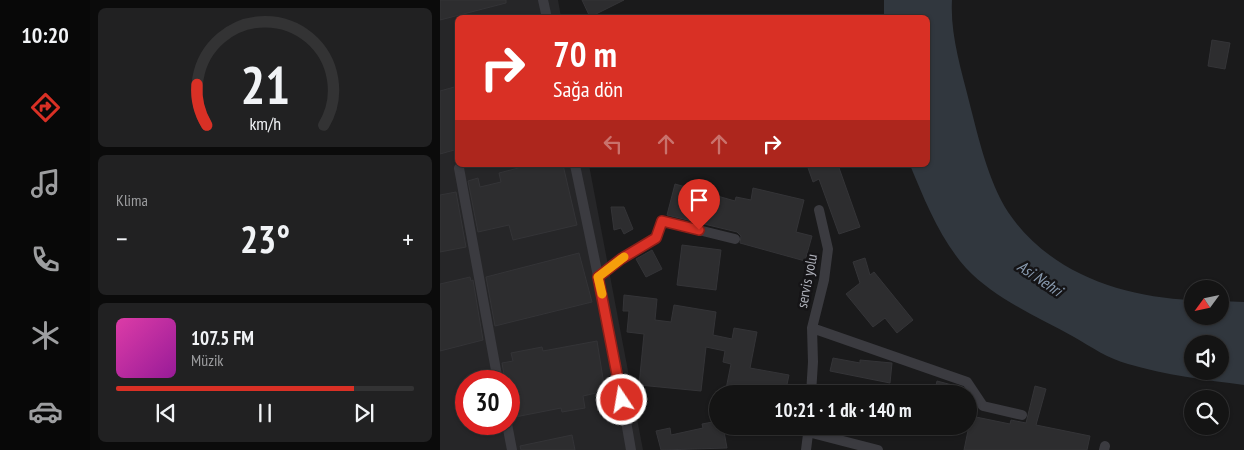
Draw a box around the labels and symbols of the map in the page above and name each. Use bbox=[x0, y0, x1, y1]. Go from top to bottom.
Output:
pin bbox=[678, 179, 720, 230]
street label: servis yolu bbox=[792, 252, 821, 310]
water label: Asi Nehri bbox=[1014, 256, 1068, 302]
north arrow bbox=[1184, 280, 1229, 325]
speed limit sign: 30 bbox=[455, 370, 520, 435]
position arrow bbox=[595, 373, 647, 425]

